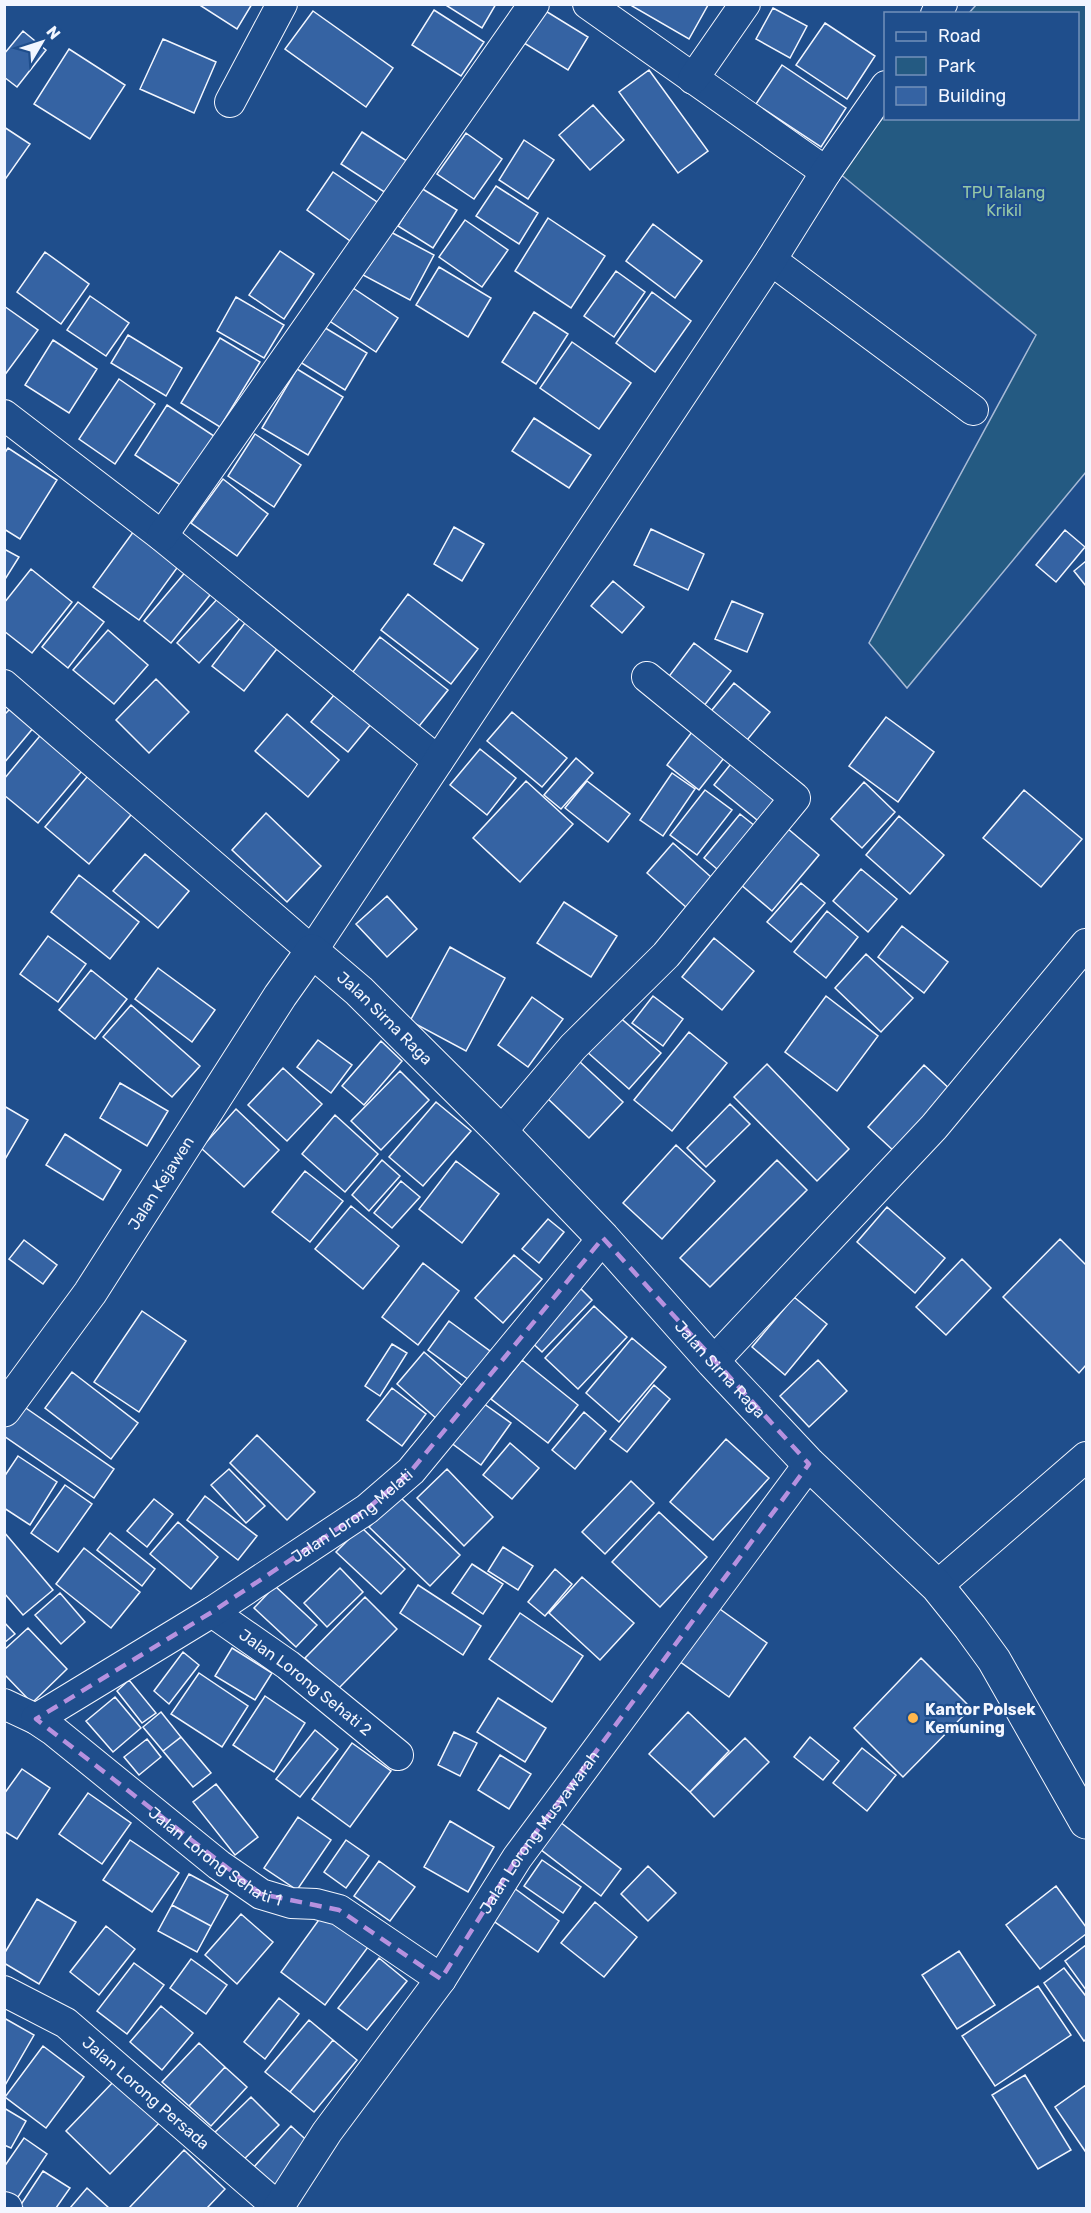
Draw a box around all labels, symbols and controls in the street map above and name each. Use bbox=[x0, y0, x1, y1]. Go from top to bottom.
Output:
north arrow bbox=[12, 12, 72, 72]
legend bbox=[884, 12, 1079, 120]
text: N bbox=[42, 22, 64, 43]
text: Road bbox=[938, 25, 981, 47]
text: Park bbox=[938, 55, 976, 77]
text: Building bbox=[938, 85, 1006, 107]
park label: TPU Talang Krikil bbox=[963, 183, 1045, 220]
street label: Jalan Sirna Raga bbox=[333, 968, 436, 1069]
street label: Jalan Kejawen bbox=[124, 1133, 198, 1234]
street label: Jalan Sirna Raga bbox=[671, 1317, 770, 1422]
street label: Jalan Lorong Melati bbox=[288, 1465, 417, 1567]
street label: Jalan Lorong Sehati 2 bbox=[236, 1625, 375, 1740]
place label: Kantor Polsek Kemuning bbox=[925, 1700, 1036, 1737]
marker: Kantor Polsek Kemuning bbox=[906, 1711, 920, 1725]
street label: Jalan Lorong Musyawarah bbox=[475, 1747, 603, 1917]
street label: Jalan Lorong Sehati 1 bbox=[145, 1803, 284, 1910]
street label: Jalan Lorong Persada bbox=[78, 2033, 213, 2153]

